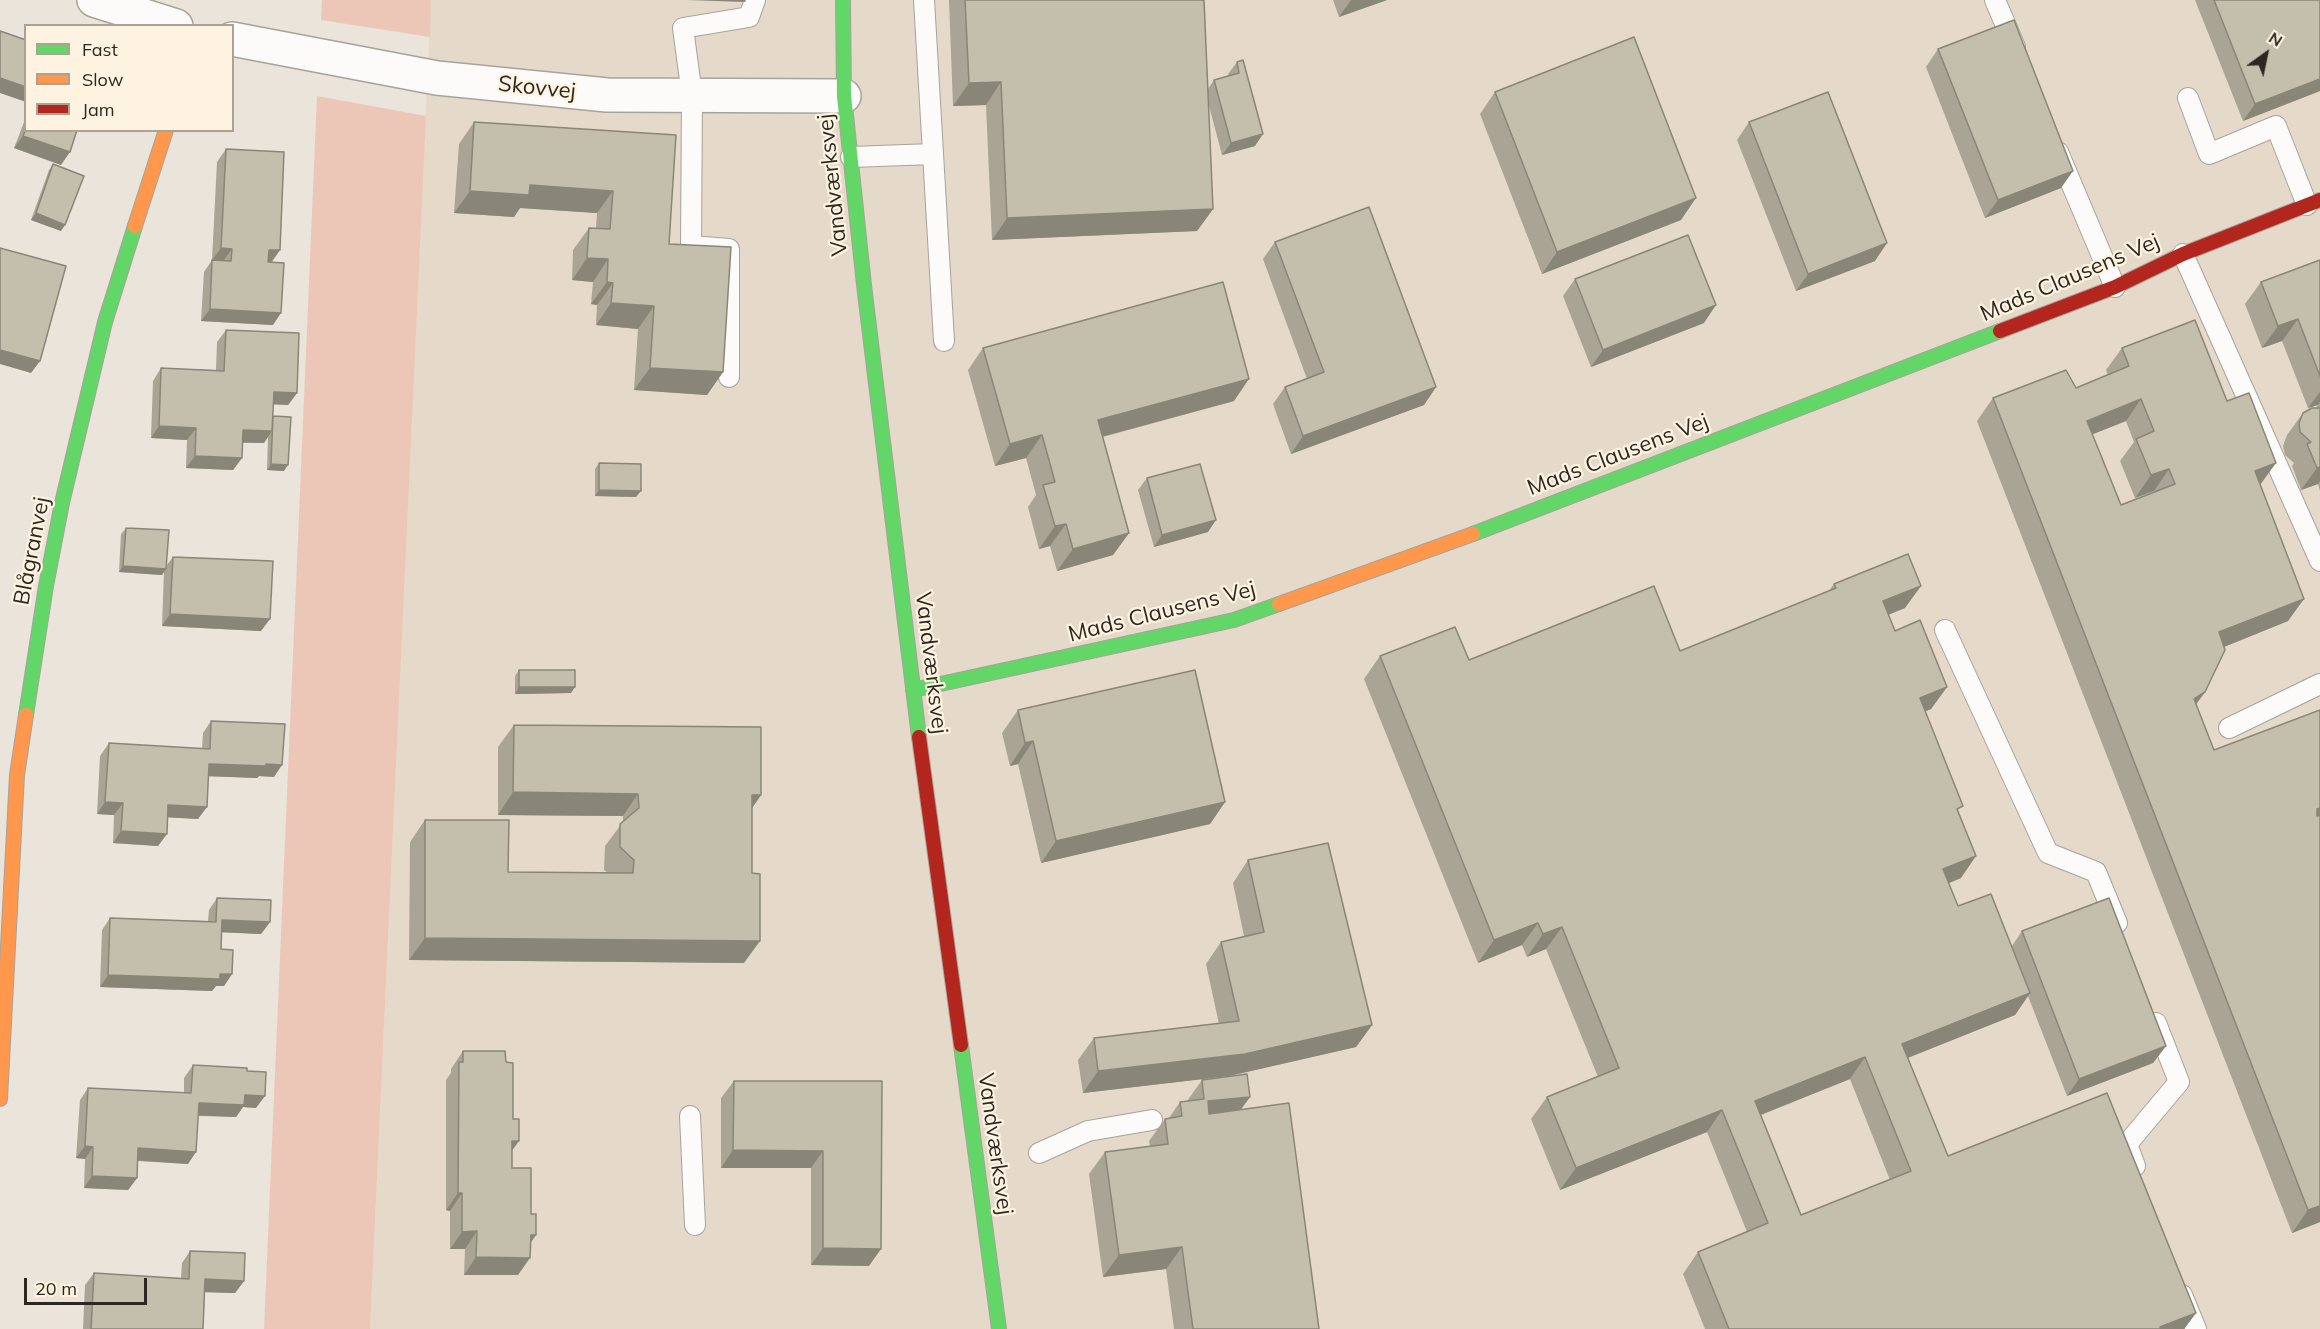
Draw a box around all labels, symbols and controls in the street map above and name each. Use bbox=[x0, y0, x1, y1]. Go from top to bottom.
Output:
legend bbox=[24, 24, 234, 132]
north arrow bbox=[2236, 24, 2296, 84]
text: N bbox=[2265, 27, 2286, 51]
text: Fast bbox=[82, 38, 118, 61]
text: Slow bbox=[82, 68, 123, 91]
street label: Skovvej bbox=[497, 71, 577, 105]
text: Jam bbox=[82, 98, 115, 121]
street label: Vandværksvej bbox=[812, 113, 854, 257]
street label: Mads Clausens Vej bbox=[1977, 228, 2163, 328]
street label: Mads Clausens Vej bbox=[1524, 408, 1712, 502]
street label: Blågranvej bbox=[9, 495, 55, 607]
street label: Mads Clausens Vej bbox=[1066, 576, 1258, 648]
street label: Vandværksvej bbox=[909, 591, 953, 735]
street label: Vandværksvej bbox=[972, 1071, 1018, 1217]
scale bar bbox=[27, 1266, 150, 1304]
text: 20 m bbox=[35, 1277, 77, 1300]

